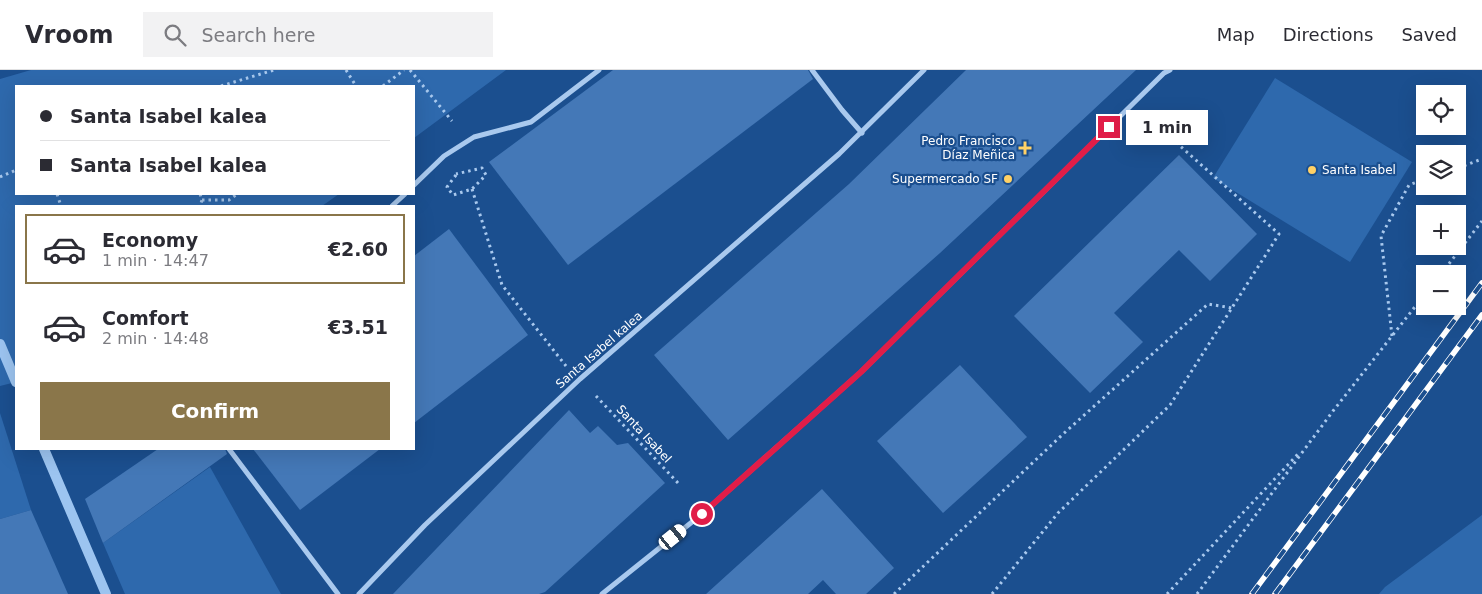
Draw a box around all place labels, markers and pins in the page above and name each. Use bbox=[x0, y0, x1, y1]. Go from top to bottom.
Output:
place label: Pedro Francisco Díaz Meñica bbox=[921, 134, 1015, 162]
marker: Pedro Francisco Díaz Meñica bbox=[1019, 142, 1031, 154]
place label: Santa Isabel bbox=[1322, 163, 1396, 177]
marker: Santa Isabel bbox=[1306, 164, 1318, 176]
place label: Supermercado SF bbox=[892, 172, 998, 186]
marker: Supermercado SF bbox=[1002, 173, 1014, 185]

